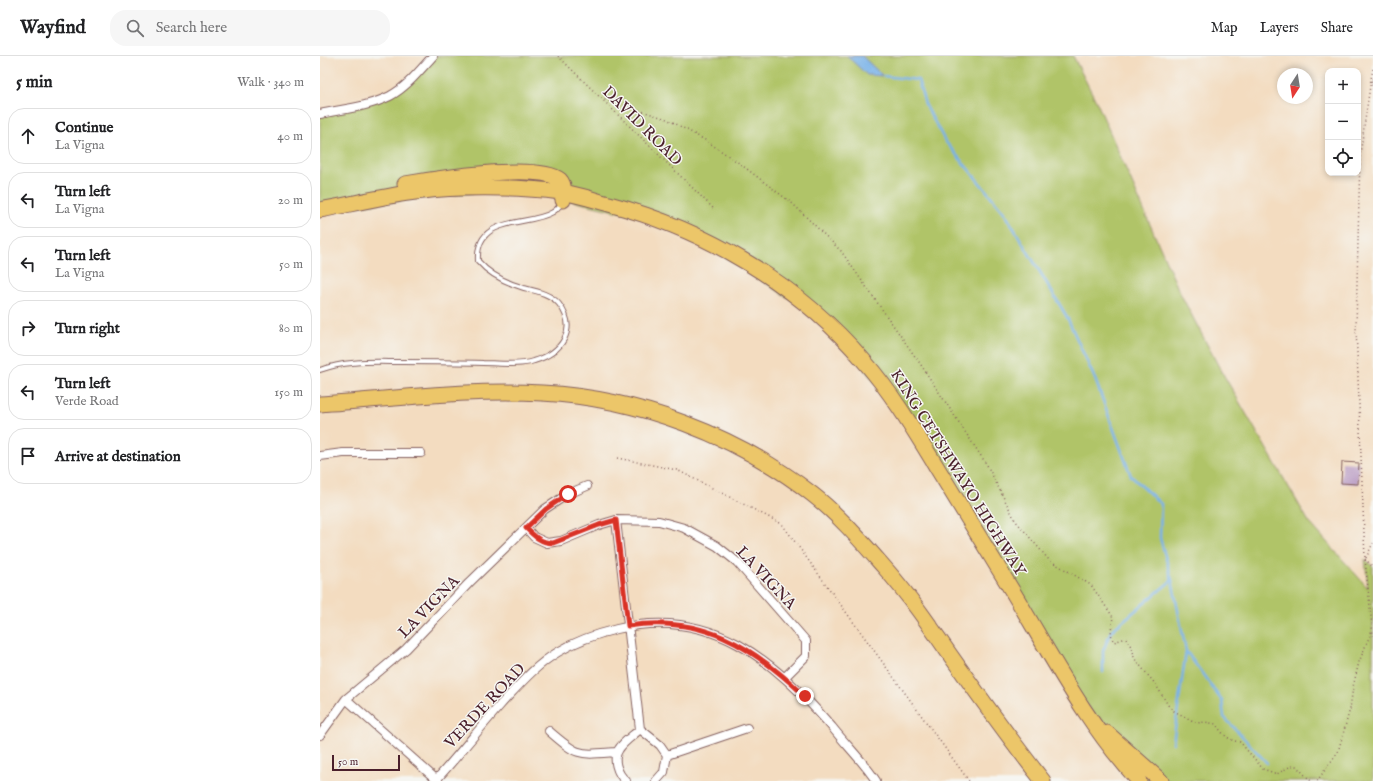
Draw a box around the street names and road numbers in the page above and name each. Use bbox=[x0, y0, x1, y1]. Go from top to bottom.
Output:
street label: DAVID ROAD bbox=[597, 82, 686, 171]
street label: KING CETSHWAYO HIGHWAY bbox=[885, 366, 1030, 581]
street label: LA VIGNA bbox=[731, 542, 801, 615]
street label: LA VIGNA bbox=[395, 571, 465, 643]
street label: VERDE ROAD bbox=[440, 659, 530, 754]

